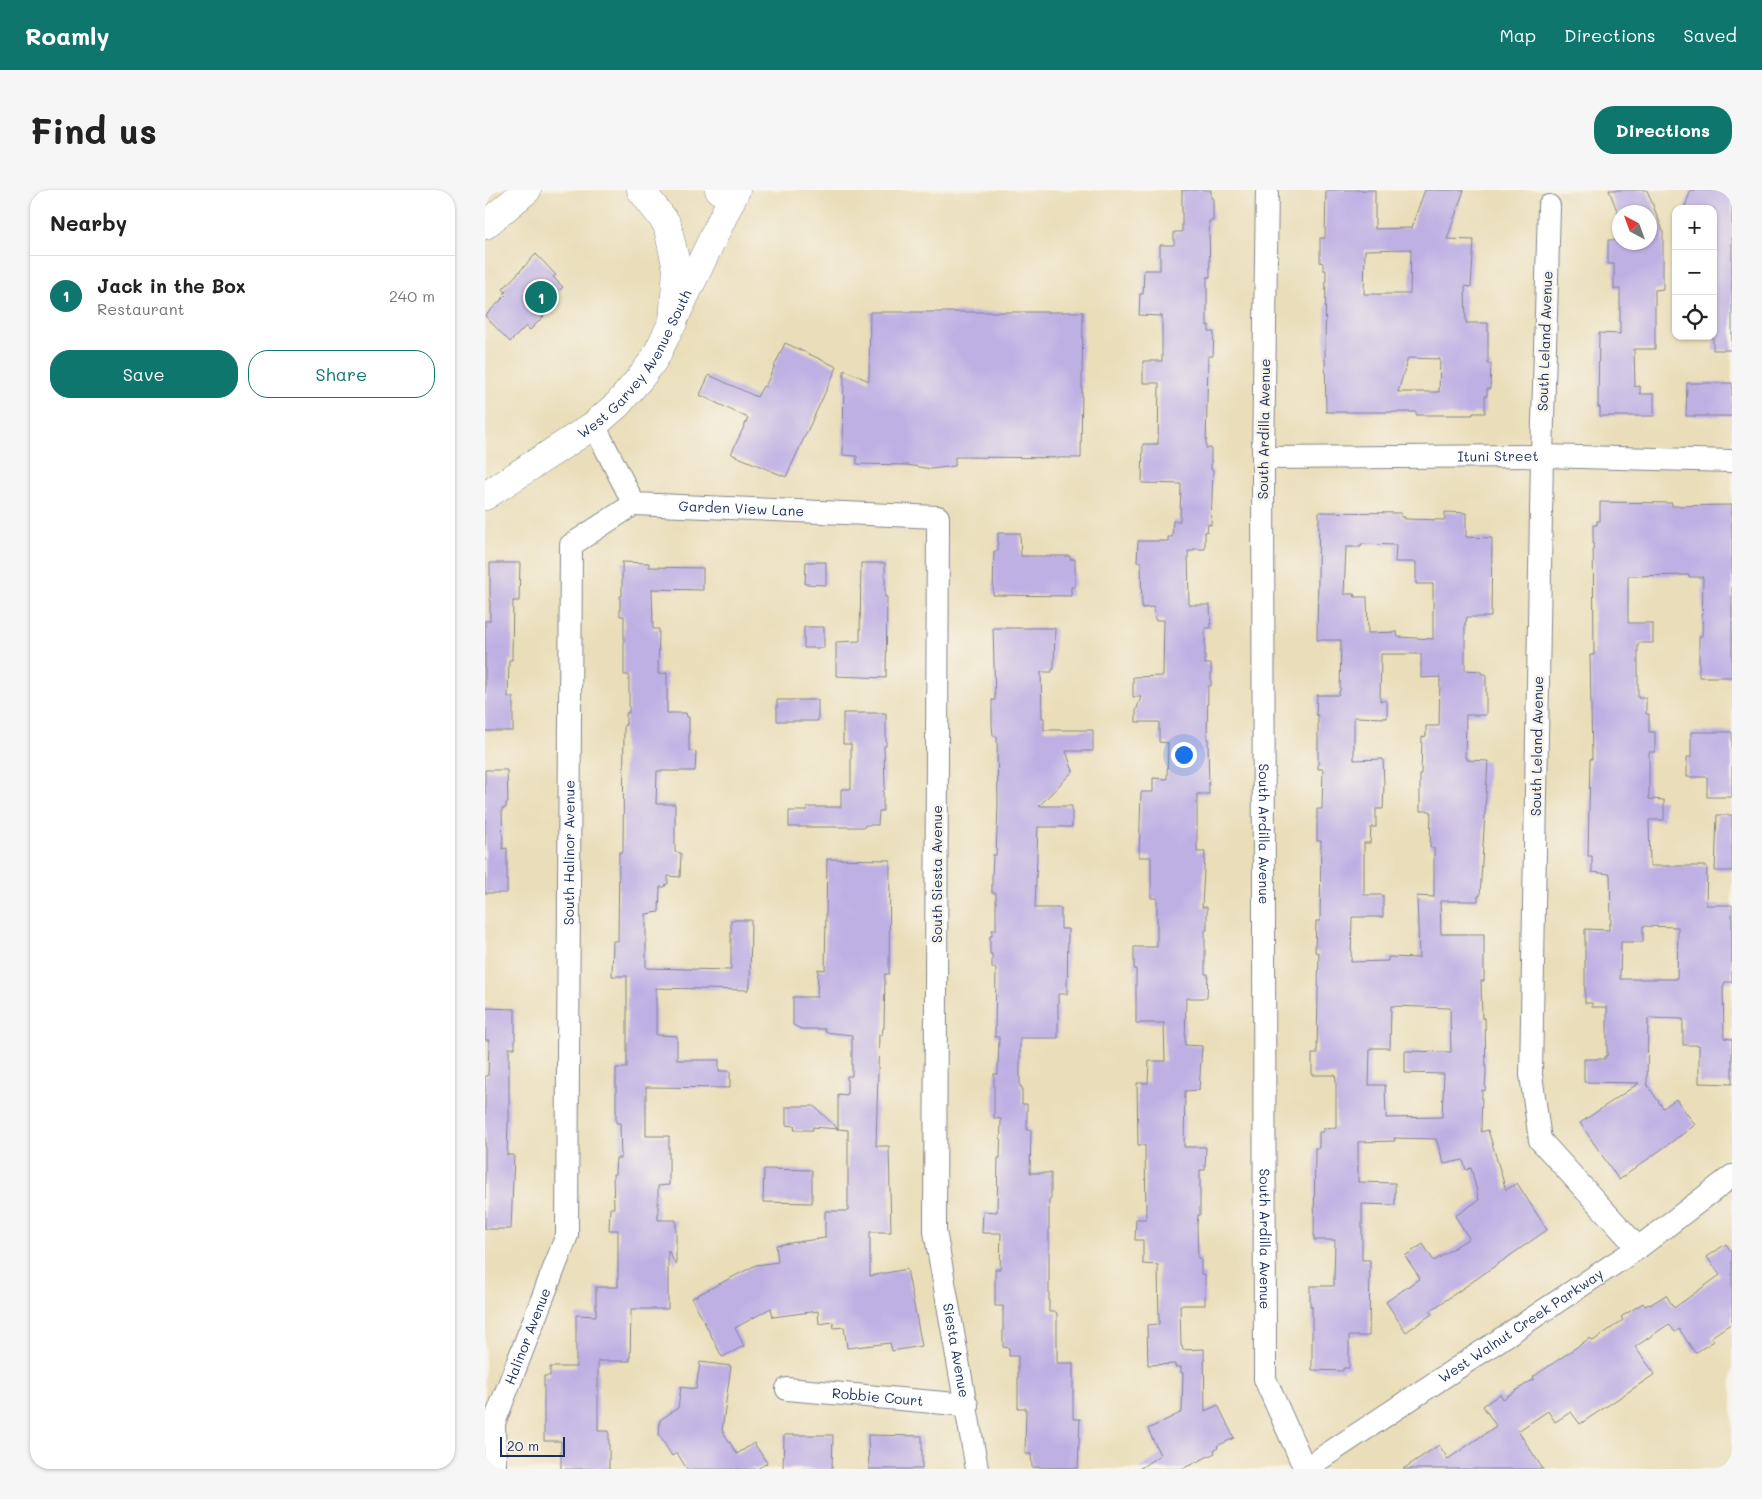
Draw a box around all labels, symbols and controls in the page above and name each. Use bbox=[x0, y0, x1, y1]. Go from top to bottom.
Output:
text: Roamly bbox=[25, 20, 109, 51]
text: Map bbox=[1499, 23, 1536, 47]
text: Directions bbox=[1564, 23, 1656, 47]
text: Saved bbox=[1684, 23, 1737, 47]
button: Directions bbox=[1594, 106, 1732, 154]
text: Find us bbox=[30, 107, 157, 153]
north arrow bbox=[1612, 205, 1657, 250]
map controls bbox=[1672, 205, 1717, 340]
button: + bbox=[1672, 205, 1717, 250]
text: Nearby bbox=[50, 209, 127, 236]
button: − bbox=[1672, 250, 1717, 295]
street label: South Leland Avenue bbox=[1533, 271, 1556, 411]
text: Jack in the Box bbox=[97, 273, 246, 298]
pin: 1 bbox=[525, 278, 557, 316]
text: 1 bbox=[62, 285, 70, 306]
text: 240 m bbox=[389, 285, 435, 306]
street label: West Garvey Avenue South bbox=[574, 286, 696, 442]
button: locate bbox=[1672, 295, 1717, 340]
text: Restaurant bbox=[97, 298, 185, 319]
button: Save bbox=[50, 350, 238, 398]
button: Share bbox=[248, 350, 435, 398]
street label: South Ardilla Avenue bbox=[1253, 358, 1274, 500]
street label: Ituni Street bbox=[1457, 446, 1539, 466]
street label: Garden View Lane bbox=[678, 496, 805, 520]
street label: South Leland Avenue bbox=[1526, 676, 1547, 816]
your location bbox=[1171, 742, 1197, 768]
street label: South Ardilla Avenue bbox=[1255, 763, 1274, 905]
street label: South Halinor Avenue bbox=[559, 780, 579, 925]
street label: South Siesta Avenue bbox=[927, 805, 946, 943]
street label: South Ardilla Avenue bbox=[1256, 1168, 1275, 1310]
street label: West Walnut Creek Parkway bbox=[1434, 1264, 1607, 1387]
street label: Halinor Avenue bbox=[500, 1285, 555, 1387]
street label: Siesta Avenue bbox=[939, 1302, 974, 1399]
street label: Robbie Court bbox=[831, 1383, 924, 1410]
scale bar bbox=[500, 1434, 565, 1457]
text: 20 m bbox=[507, 1436, 539, 1455]

